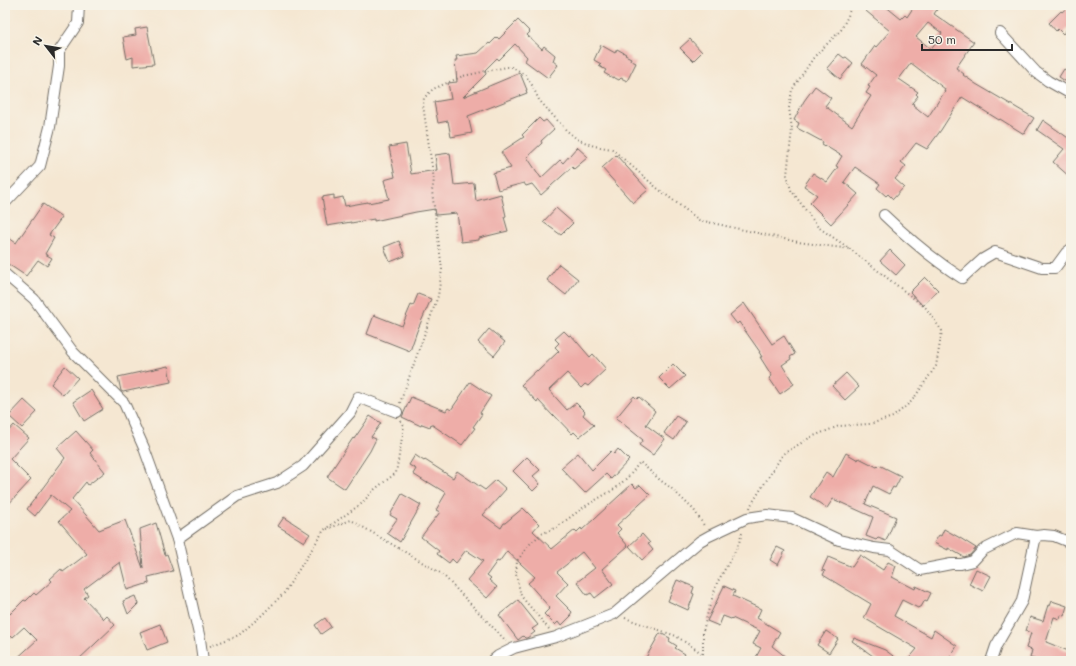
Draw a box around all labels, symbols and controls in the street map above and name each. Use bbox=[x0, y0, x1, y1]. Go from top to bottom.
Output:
north arrow bbox=[26, 26, 66, 66]
scale bar bbox=[922, 26, 1012, 52]
text: 50 m bbox=[928, 31, 956, 47]
text: N bbox=[28, 33, 46, 48]

